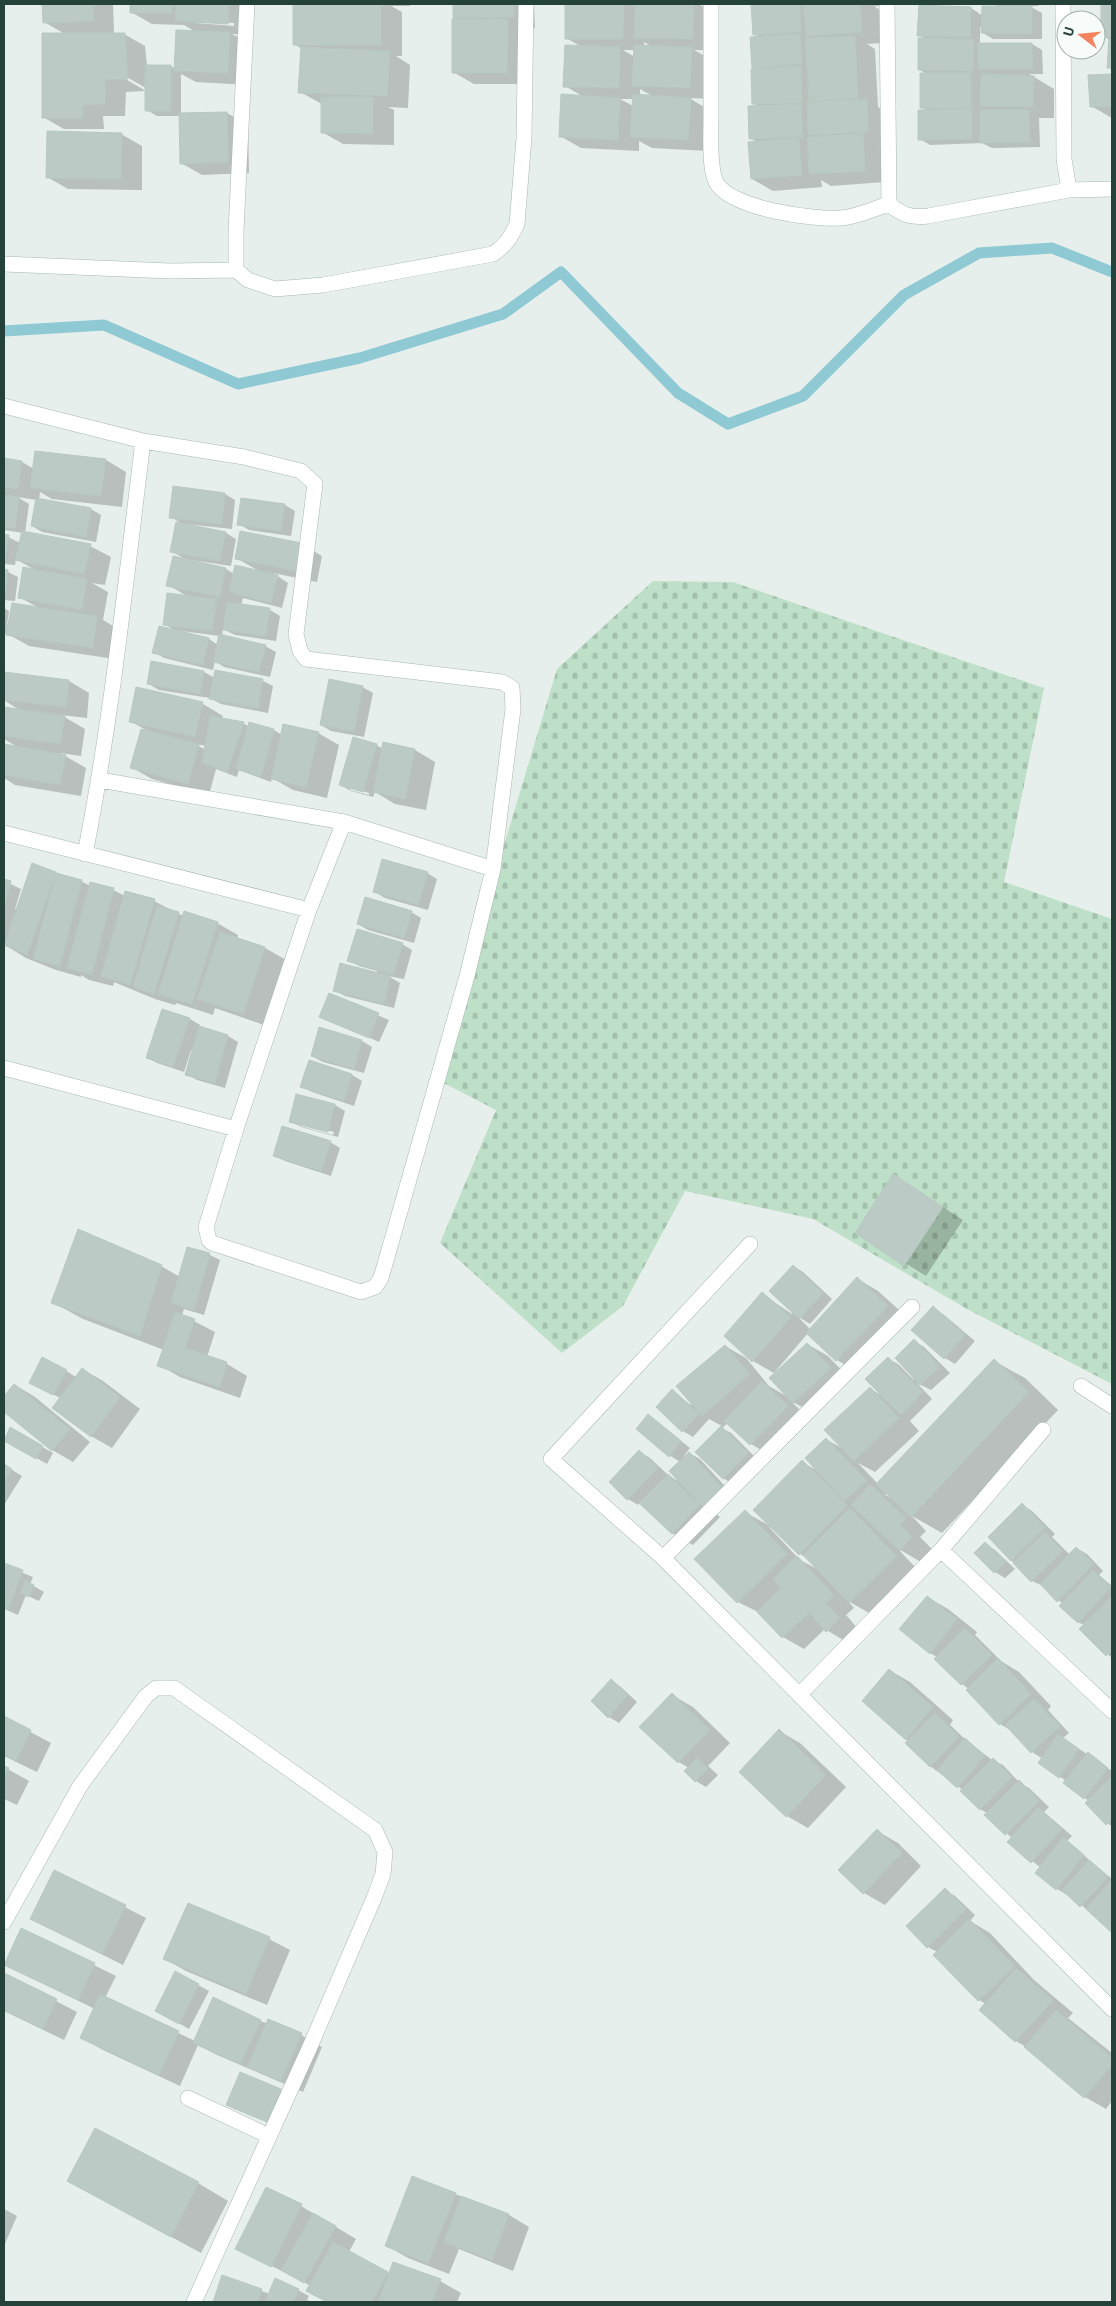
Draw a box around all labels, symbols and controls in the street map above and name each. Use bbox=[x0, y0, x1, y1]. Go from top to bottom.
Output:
north arrow bbox=[1056, 10, 1106, 60]
text: U bbox=[1057, 24, 1079, 39]

